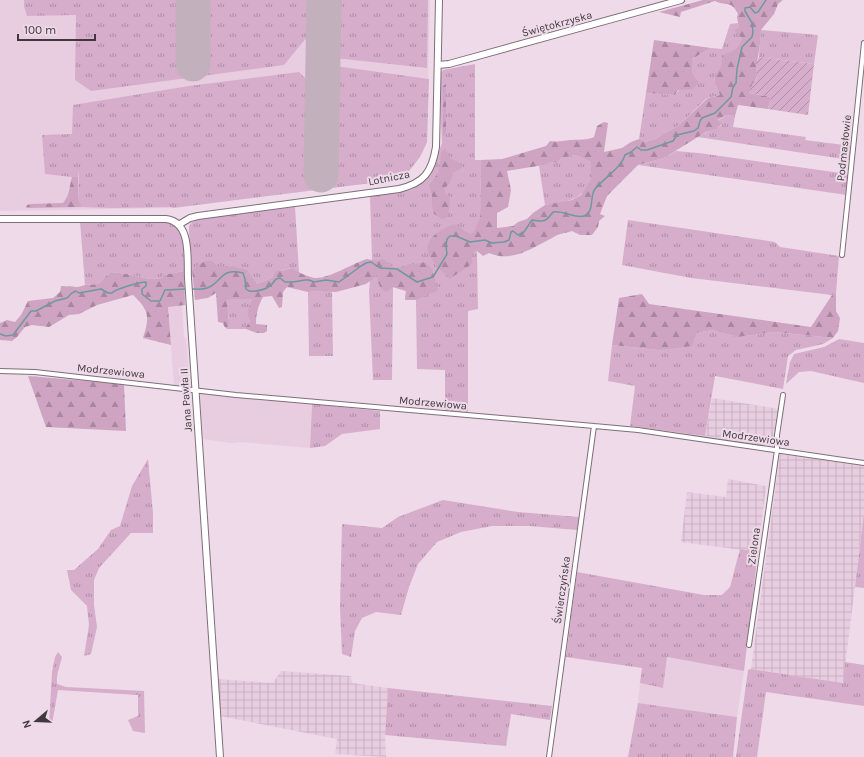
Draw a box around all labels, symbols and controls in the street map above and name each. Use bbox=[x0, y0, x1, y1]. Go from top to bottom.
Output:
street label: Świętokrzyska bbox=[520, 6, 594, 40]
scale bar bbox=[18, 16, 95, 42]
text: 100 m bbox=[24, 23, 56, 37]
street label: Podmasłowie bbox=[834, 114, 854, 182]
street label: Lotnicza bbox=[367, 168, 411, 188]
street label: Modrzewiowa bbox=[77, 361, 145, 381]
street label: Jana Pawła II bbox=[177, 368, 195, 432]
street label: Modrzewiowa bbox=[399, 394, 467, 412]
street label: Modrzewiowa bbox=[721, 427, 791, 449]
street label: Zielona bbox=[745, 527, 763, 565]
street label: Świerczyńska bbox=[549, 555, 573, 625]
north arrow bbox=[16, 701, 56, 741]
text: N bbox=[20, 718, 34, 730]

